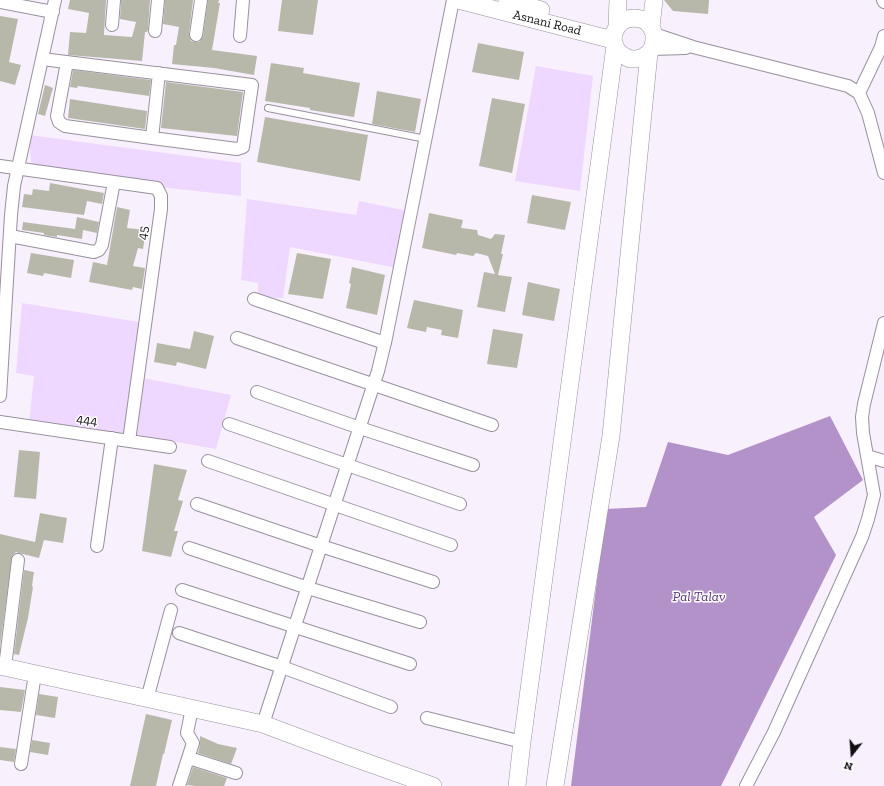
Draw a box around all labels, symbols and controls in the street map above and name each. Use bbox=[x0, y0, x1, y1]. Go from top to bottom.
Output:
street label: Asnani Road bbox=[511, 7, 583, 39]
street label: 45 bbox=[134, 225, 152, 241]
street label: 444 bbox=[76, 411, 98, 429]
water label: Pal Talav bbox=[673, 589, 725, 605]
north arrow bbox=[832, 734, 872, 774]
text: N bbox=[842, 759, 854, 773]

